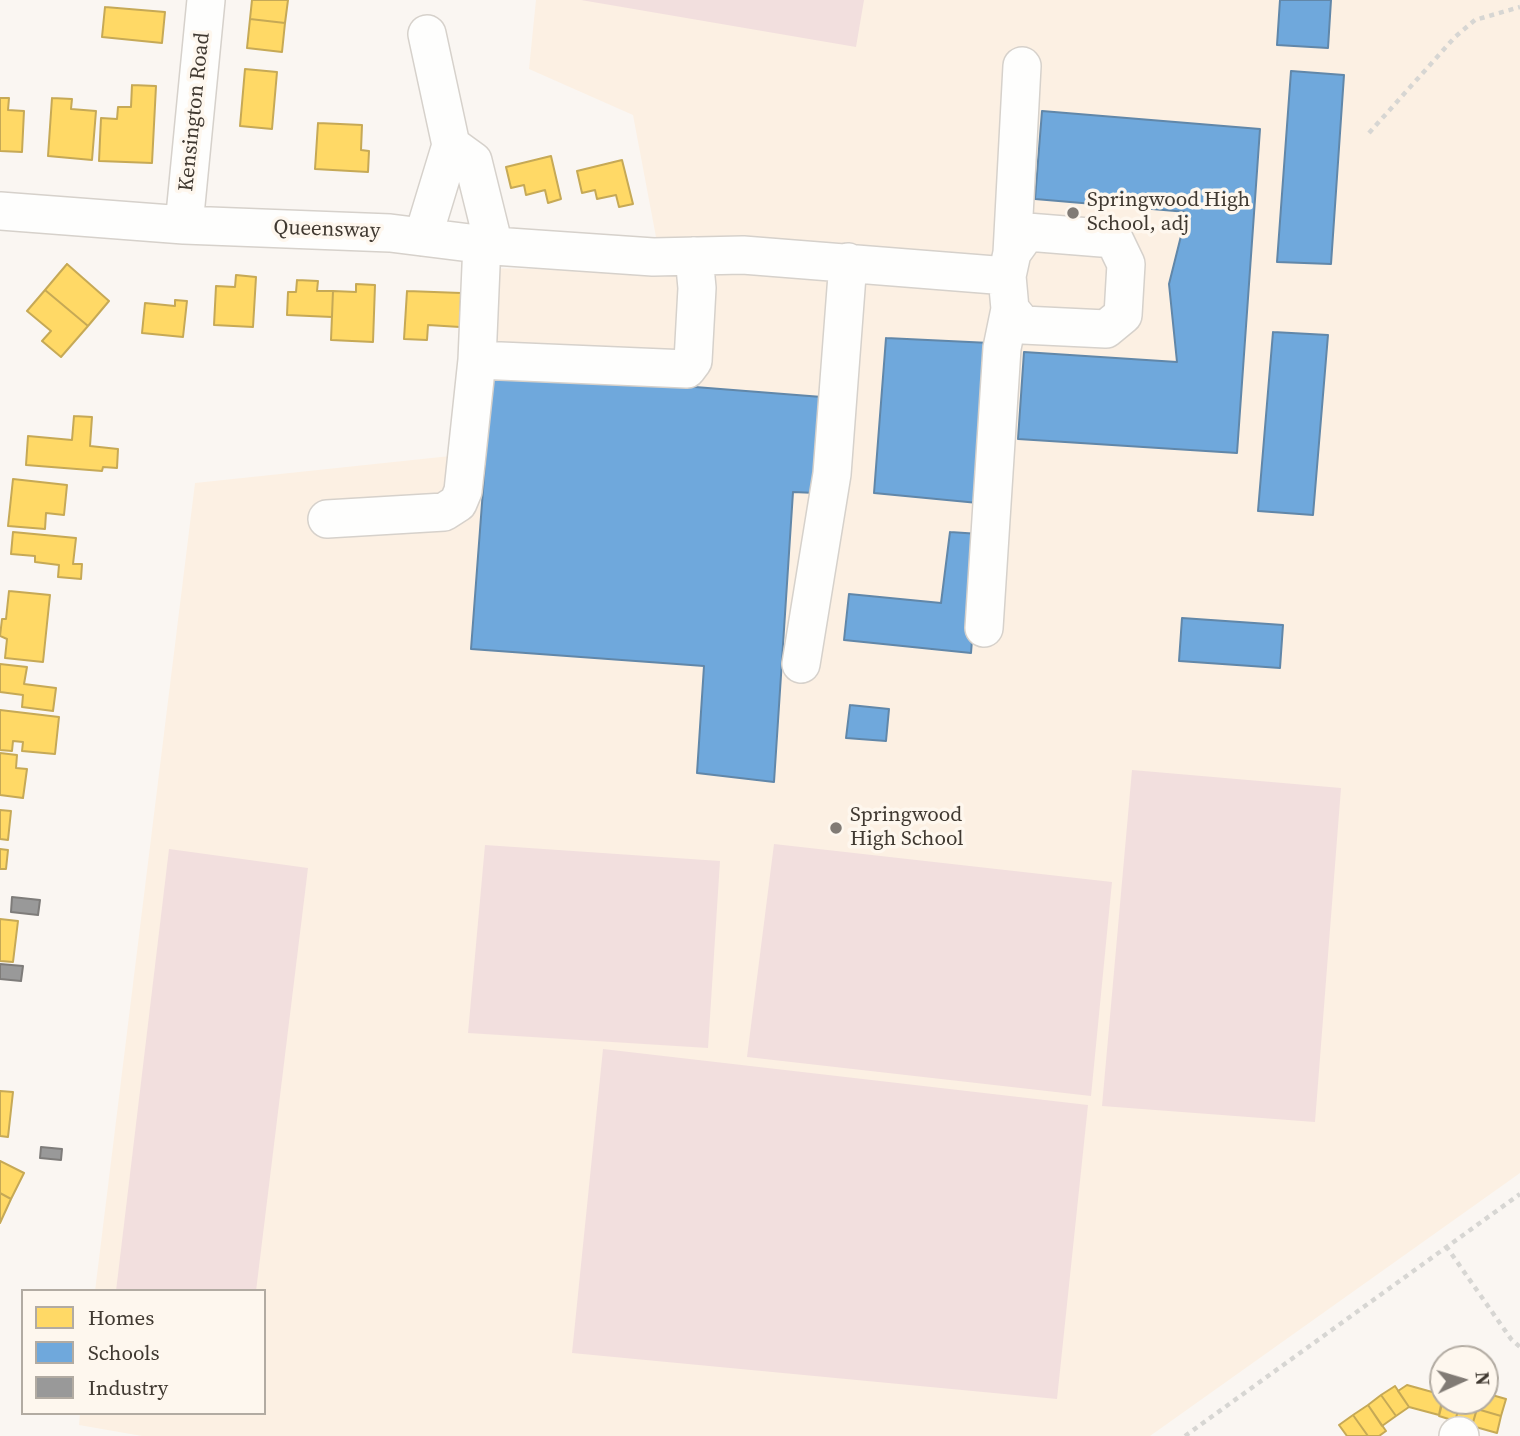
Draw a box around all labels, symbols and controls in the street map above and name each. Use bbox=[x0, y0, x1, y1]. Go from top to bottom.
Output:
street label: Kensington Road bbox=[174, 31, 216, 193]
place label: Springwood High School, adj bbox=[1087, 188, 1250, 238]
marker: Springwood High School, adj bbox=[1065, 205, 1081, 221]
street label: Queensway bbox=[273, 216, 381, 244]
place label: Springwood High School bbox=[850, 803, 963, 853]
marker: Springwood High School bbox=[828, 820, 844, 836]
legend bbox=[21, 1289, 266, 1415]
text: Homes bbox=[88, 1303, 154, 1332]
text: Schools bbox=[88, 1338, 160, 1367]
north arrow bbox=[1429, 1345, 1499, 1415]
text: N bbox=[1470, 1371, 1496, 1386]
text: Industry bbox=[88, 1373, 168, 1402]

